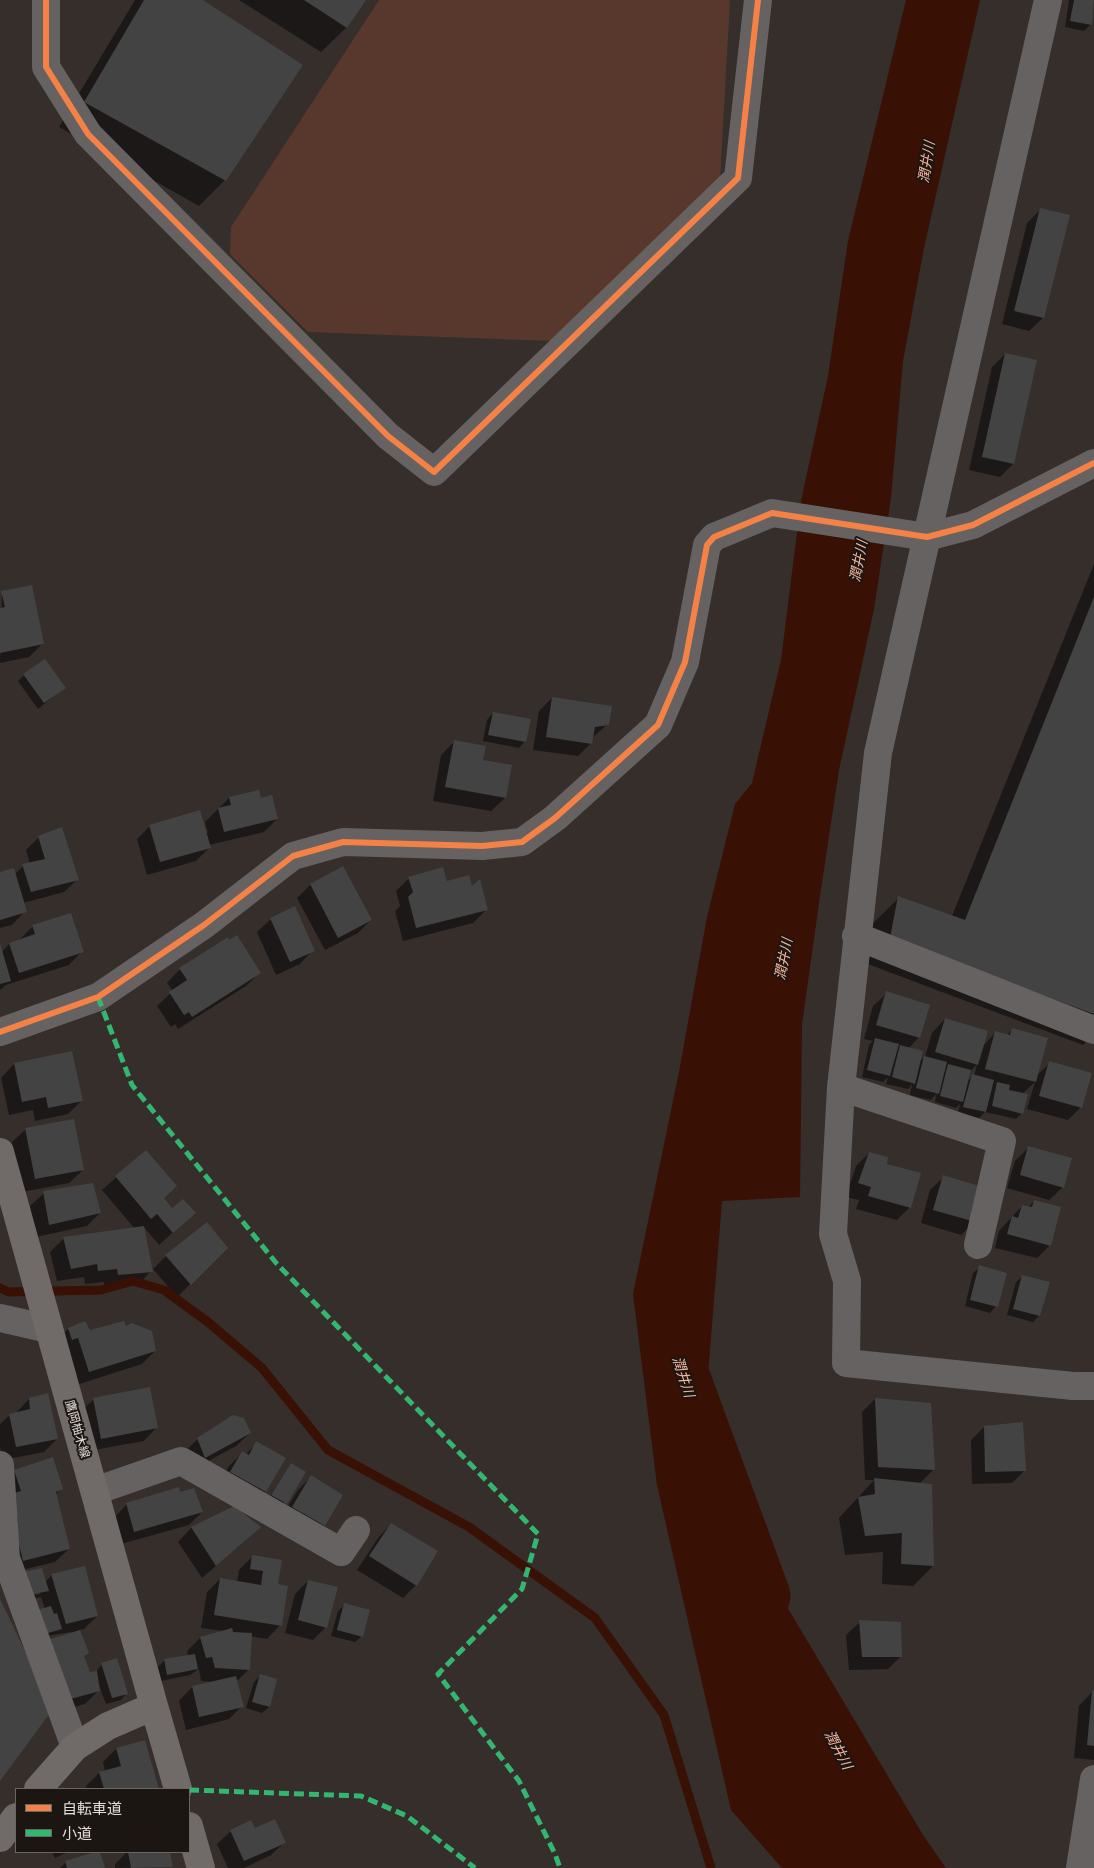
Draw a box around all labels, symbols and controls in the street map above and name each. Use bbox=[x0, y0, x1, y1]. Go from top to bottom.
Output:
water label: 潤井川 bbox=[915, 140, 939, 184]
water label: 潤井川 bbox=[847, 539, 871, 583]
water label: 潤井川 bbox=[772, 937, 796, 981]
water label: 潤井川 bbox=[669, 1354, 697, 1400]
street label: 鷹岡柚木線 bbox=[62, 1398, 92, 1460]
water label: 潤井川 bbox=[821, 1728, 855, 1772]
legend bbox=[15, 1788, 190, 1853]
text: 自転車道 bbox=[62, 1800, 122, 1817]
text: 小道 bbox=[62, 1825, 92, 1842]

